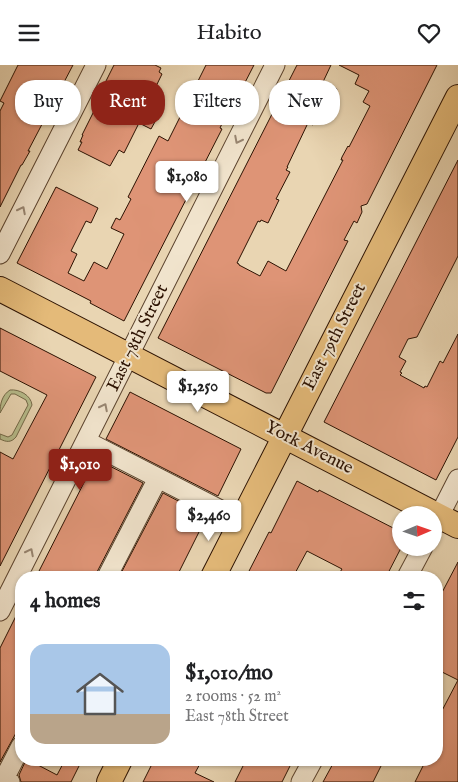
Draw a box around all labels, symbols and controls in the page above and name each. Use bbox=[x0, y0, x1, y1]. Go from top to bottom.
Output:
icon: menu bbox=[15, 19, 43, 47]
text: Habito bbox=[196, 19, 262, 47]
icon: heart bbox=[415, 19, 443, 47]
chip: Buy bbox=[15, 80, 81, 125]
chip: Rent bbox=[91, 80, 165, 125]
chip: Filters bbox=[175, 80, 259, 125]
chip: New bbox=[269, 80, 340, 125]
one-way arrow bbox=[234, 134, 244, 143]
pin: $1,080 bbox=[146, 161, 228, 203]
text: $1,080 bbox=[166, 167, 208, 187]
one-way arrow bbox=[16, 206, 26, 215]
street label: East 79th Street bbox=[298, 279, 372, 395]
street label: East 78th Street bbox=[102, 281, 174, 395]
pin: $1,250 bbox=[157, 371, 239, 413]
text: $1,250 bbox=[178, 377, 218, 397]
one-way arrow bbox=[98, 403, 108, 412]
street label: York Avenue bbox=[261, 416, 357, 480]
pin: $1,010 bbox=[39, 449, 121, 491]
text: $1,010 bbox=[60, 455, 100, 475]
pin: $2,460 bbox=[168, 499, 250, 542]
text: $2,460 bbox=[187, 506, 231, 526]
north arrow bbox=[392, 506, 442, 556]
map controls bbox=[392, 506, 442, 556]
one-way arrow bbox=[24, 548, 34, 557]
icon: filters bbox=[400, 587, 428, 615]
text: 4 homes bbox=[30, 588, 100, 615]
text: $1,010/mo bbox=[185, 660, 273, 687]
icon: home bbox=[70, 664, 130, 724]
text: 2 rooms · 52 m² bbox=[185, 687, 281, 707]
text: East 78th Street bbox=[185, 707, 289, 727]

